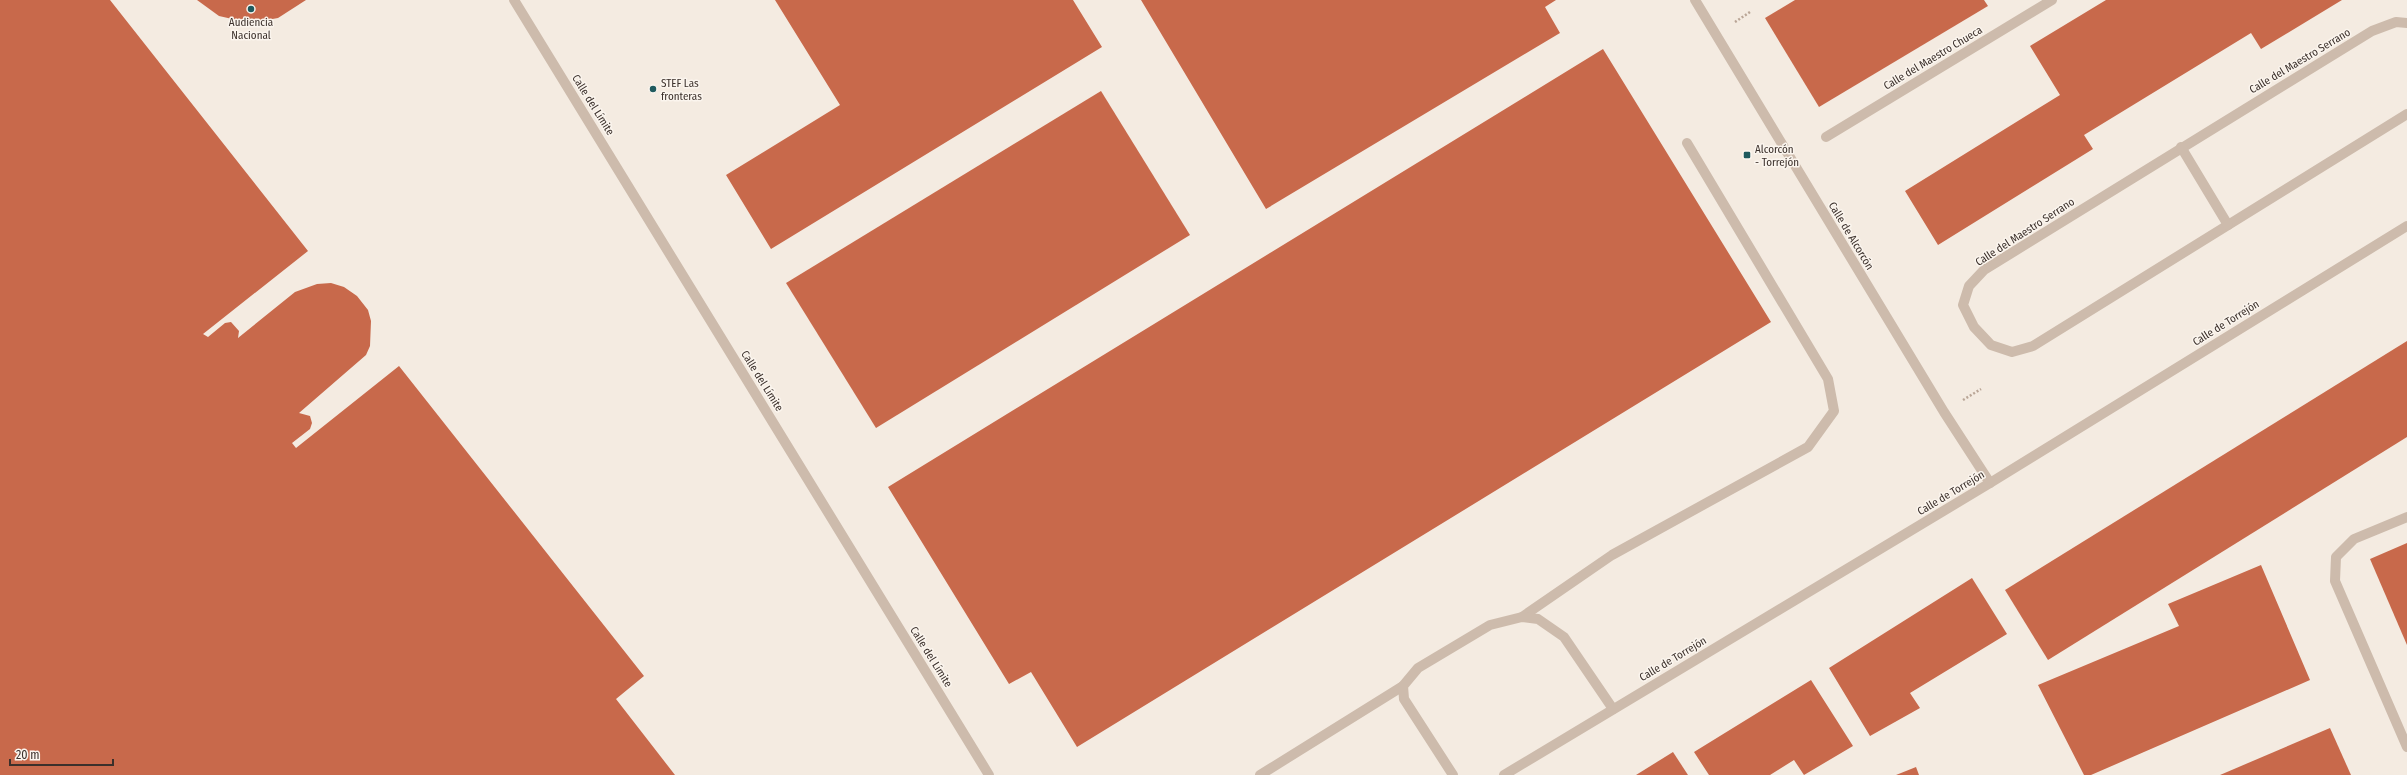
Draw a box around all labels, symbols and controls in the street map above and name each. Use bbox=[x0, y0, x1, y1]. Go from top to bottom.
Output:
marker: Audiencia Nacional bbox=[246, 4, 256, 14]
place label: Audiencia Nacional bbox=[229, 16, 273, 42]
street label: Calle del Maestro Chueca bbox=[1881, 23, 1985, 93]
street label: Calle del Maestro Serrano bbox=[2247, 26, 2353, 96]
street label: Calle del Límite bbox=[569, 72, 617, 138]
place label: STEF Las fronteras bbox=[661, 77, 702, 103]
marker: STEF Las fronteras bbox=[648, 84, 658, 94]
place label: Alcorcón - Torrejón bbox=[1755, 143, 1799, 169]
marker: Alcorcón - Torrejón bbox=[1742, 150, 1752, 160]
street label: Calle del Maestro Serrano bbox=[1973, 195, 2077, 269]
street label: Calle de Alcorcón bbox=[1826, 200, 1876, 272]
street label: Calle de Torrejón bbox=[2190, 297, 2262, 349]
street label: Calle del Límite bbox=[738, 348, 786, 414]
street label: Calle de Torrejón bbox=[1915, 468, 1987, 518]
street label: Calle del Límite bbox=[907, 624, 955, 690]
street label: Calle de Torrejón bbox=[1637, 634, 1709, 684]
scale bar bbox=[10, 741, 113, 767]
text: 20 m bbox=[16, 748, 40, 762]

